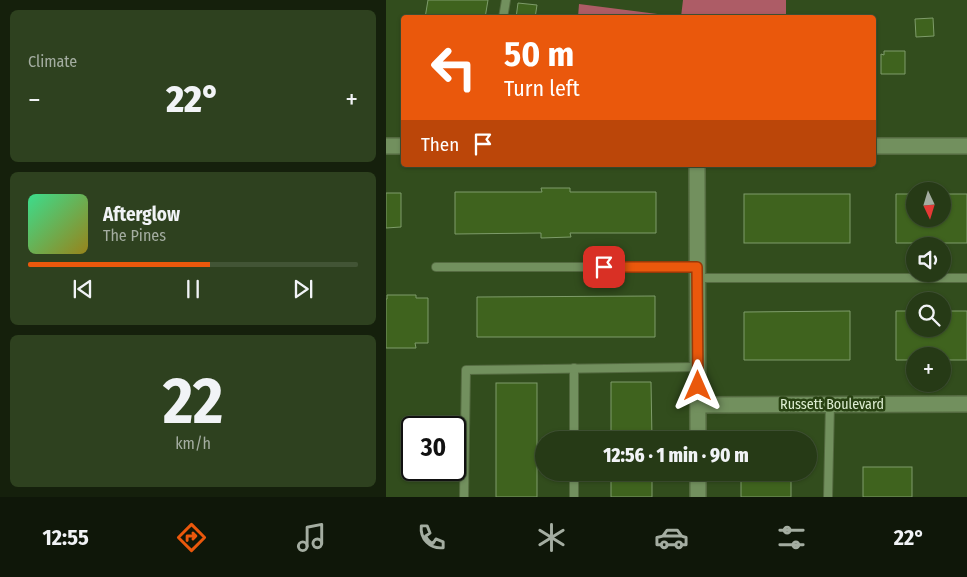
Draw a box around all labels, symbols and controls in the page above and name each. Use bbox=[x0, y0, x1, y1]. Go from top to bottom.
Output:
text: 50 m bbox=[504, 33, 574, 75]
icon: left bbox=[421, 35, 486, 100]
text: Climate bbox=[28, 52, 77, 71]
text: Turn left bbox=[504, 75, 580, 102]
text: 22° bbox=[166, 76, 220, 122]
text: − bbox=[28, 83, 41, 116]
text: + bbox=[345, 83, 358, 116]
icon: arrive bbox=[469, 130, 497, 158]
text: Then bbox=[421, 133, 459, 156]
north arrow bbox=[906, 182, 951, 228]
map controls bbox=[906, 182, 951, 392]
text: Afterglow bbox=[103, 203, 180, 226]
text: The Pines bbox=[103, 226, 166, 245]
button: sound bbox=[906, 237, 951, 282]
pin bbox=[583, 246, 625, 288]
icon: arrive bbox=[590, 253, 618, 281]
icon: previous bbox=[69, 275, 97, 303]
icon: pause bbox=[179, 275, 207, 303]
icon: next bbox=[289, 275, 317, 303]
button: search bbox=[906, 292, 951, 337]
button: + bbox=[906, 347, 951, 392]
position arrow bbox=[671, 359, 723, 411]
text: 22 bbox=[163, 362, 223, 440]
street label: Russett Boulevard bbox=[780, 396, 884, 413]
speed limit sign: 30 bbox=[401, 416, 466, 481]
text: km/h bbox=[175, 434, 211, 453]
text: 12:56 · 1 min · 90 m bbox=[603, 444, 749, 467]
icon: directions bbox=[174, 520, 209, 555]
icon: music bbox=[294, 520, 329, 555]
icon: phone bbox=[414, 520, 449, 555]
icon: climate bbox=[534, 520, 569, 555]
icon: car bbox=[654, 520, 689, 555]
icon: filters bbox=[774, 520, 809, 555]
text: 12:55 bbox=[43, 524, 89, 551]
text: 22° bbox=[894, 524, 924, 551]

